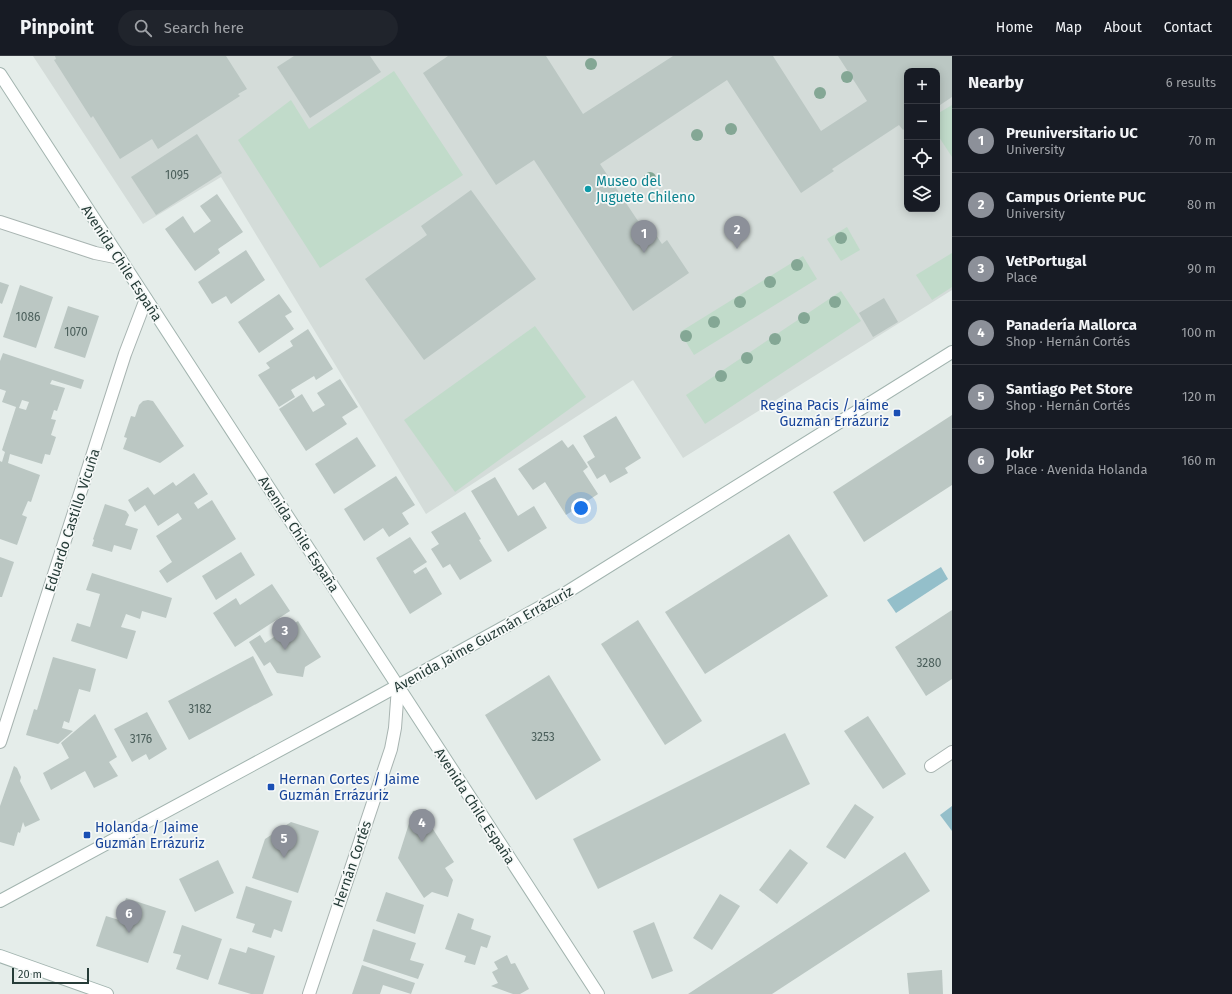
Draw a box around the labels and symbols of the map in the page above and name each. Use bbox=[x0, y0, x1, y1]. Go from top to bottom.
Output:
house number: 1095 bbox=[165, 168, 189, 182]
place label: Museo del Juguete Chileno bbox=[596, 173, 695, 206]
marker: Museo del Juguete Chileno bbox=[583, 184, 593, 194]
street label: Avenida Chile España bbox=[78, 202, 166, 325]
pin: 2 bbox=[724, 216, 750, 249]
pin: 1 bbox=[631, 220, 657, 253]
house number: 1086 bbox=[16, 310, 40, 324]
house number: 1070 bbox=[64, 325, 88, 339]
place label: Regina Pacis / Jaime Guzmán Errázuriz bbox=[760, 397, 889, 430]
marker: Regina Pacis / Jaime Guzmán Errázuriz bbox=[892, 408, 902, 418]
street label: Eduardo Castillo Vicuña bbox=[41, 446, 104, 594]
street label: Avenida Chile España bbox=[255, 473, 343, 596]
your location bbox=[571, 498, 591, 518]
street label: Avenida Jaime Guzmán Errázuriz bbox=[390, 583, 576, 696]
pin: 3 bbox=[272, 617, 298, 650]
house number: 3280 bbox=[916, 656, 942, 670]
house number: 3182 bbox=[188, 702, 212, 716]
house number: 3253 bbox=[531, 730, 555, 744]
house number: 3176 bbox=[130, 732, 152, 746]
street label: Avenida Chile España bbox=[431, 745, 519, 868]
place label: Hernan Cortes / Jaime Guzmán Errázuriz bbox=[279, 771, 420, 804]
marker: Hernan Cortes / Jaime Guzmán Errázuriz bbox=[266, 782, 276, 792]
pin: 4 bbox=[409, 809, 435, 842]
street label: Hernán Cortés bbox=[330, 818, 375, 910]
place label: Holanda / Jaime Guzmán Errázuriz bbox=[95, 819, 205, 852]
pin: 5 bbox=[271, 825, 297, 858]
marker: Holanda / Jaime Guzmán Errázuriz bbox=[82, 830, 92, 840]
pin: 6 bbox=[116, 900, 142, 933]
scale bar bbox=[12, 966, 89, 985]

